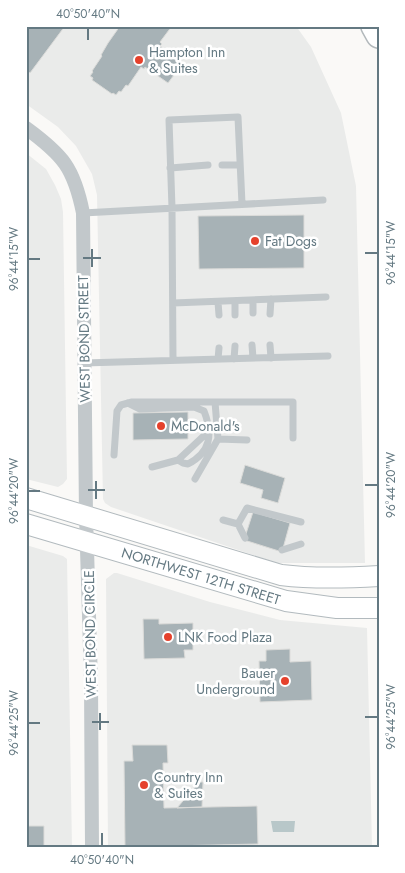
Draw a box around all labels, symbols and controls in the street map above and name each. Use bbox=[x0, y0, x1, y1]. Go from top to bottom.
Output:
text: 40°50'40"N bbox=[56, 5, 120, 23]
place label: Hampton Inn & Suites bbox=[149, 42, 225, 78]
marker: Hampton Inn & Suites bbox=[133, 54, 145, 66]
text: 96°44'15"W bbox=[382, 221, 400, 285]
text: 96°44'15"W bbox=[5, 227, 23, 291]
place label: Fat Dogs bbox=[265, 231, 317, 251]
marker: Fat Dogs bbox=[249, 235, 261, 247]
street label: WEST BOND STREET bbox=[73, 275, 95, 403]
place label: McDonald's bbox=[171, 416, 240, 436]
marker: McDonald's bbox=[155, 420, 167, 432]
text: 96°44'20"W bbox=[382, 452, 400, 518]
text: 96°44'20"W bbox=[5, 458, 23, 524]
street label: NORTHWEST 12TH STREET bbox=[119, 542, 283, 610]
street label: WEST BOND CIRCLE bbox=[79, 570, 101, 698]
place label: LNK Food Plaza bbox=[178, 627, 272, 647]
marker: LNK Food Plaza bbox=[162, 631, 174, 643]
place label: Bauer Underground bbox=[196, 663, 275, 699]
marker: Bauer Underground bbox=[279, 675, 291, 687]
text: 96°44'25"W bbox=[382, 684, 400, 750]
text: 96°44'25"W bbox=[5, 690, 23, 756]
place label: Country Inn & Suites bbox=[154, 767, 223, 803]
marker: Country Inn & Suites bbox=[138, 779, 150, 791]
text: 40°50'40"N bbox=[70, 851, 134, 869]

